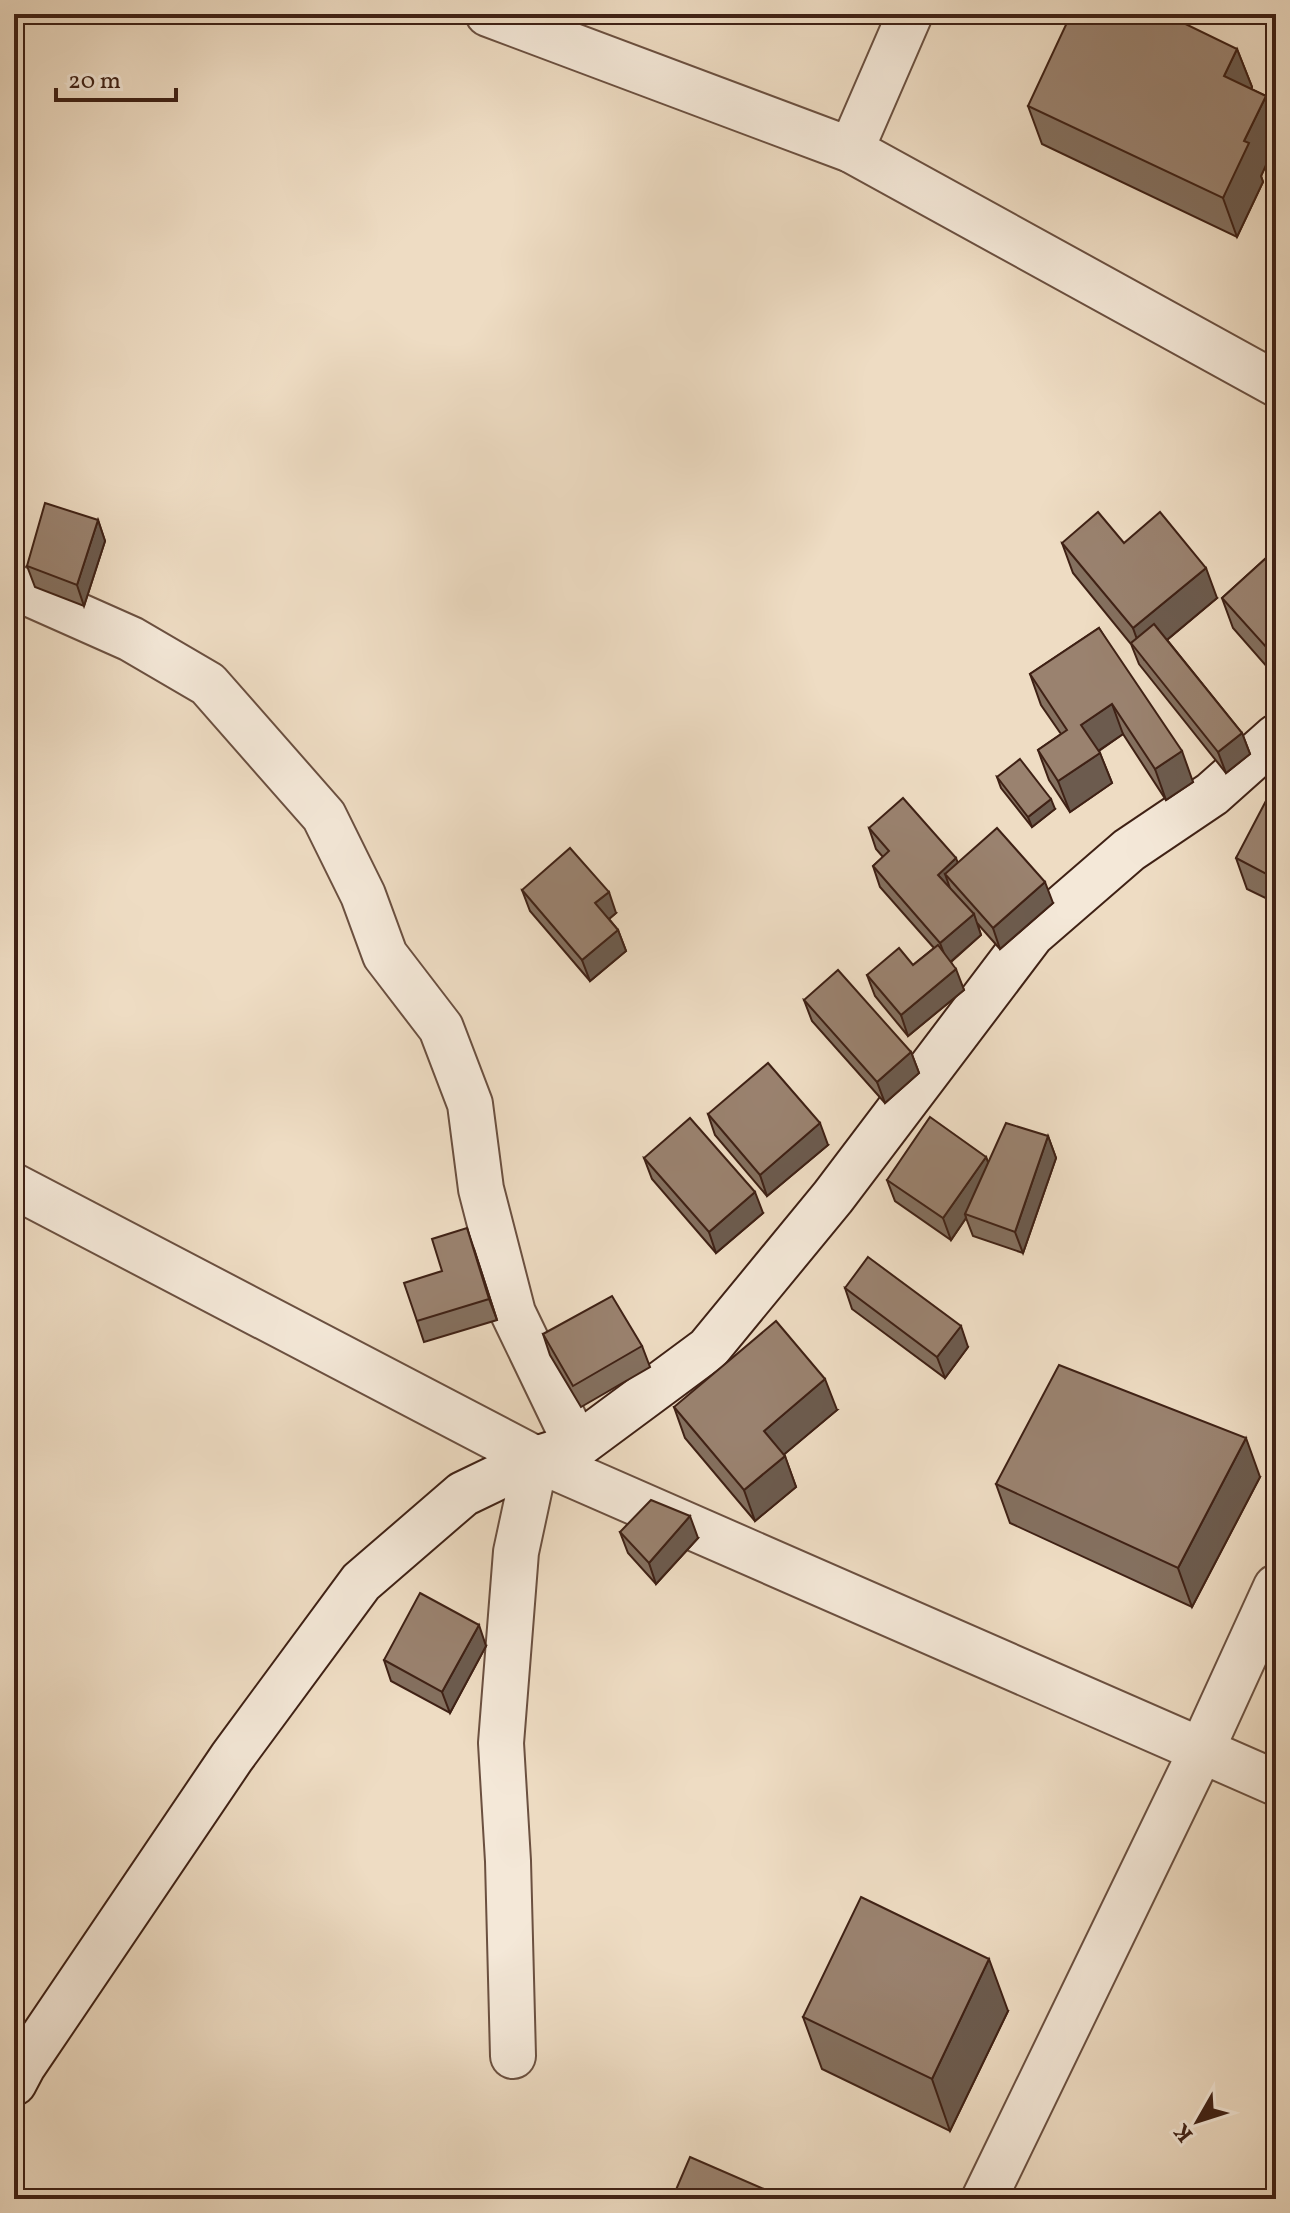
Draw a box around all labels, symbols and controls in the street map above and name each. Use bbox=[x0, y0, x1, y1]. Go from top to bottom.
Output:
scale bar bbox=[56, 52, 176, 102]
text: 20 m bbox=[68, 65, 121, 99]
north arrow bbox=[1158, 2081, 1238, 2161]
text: K bbox=[1167, 2116, 1201, 2148]

